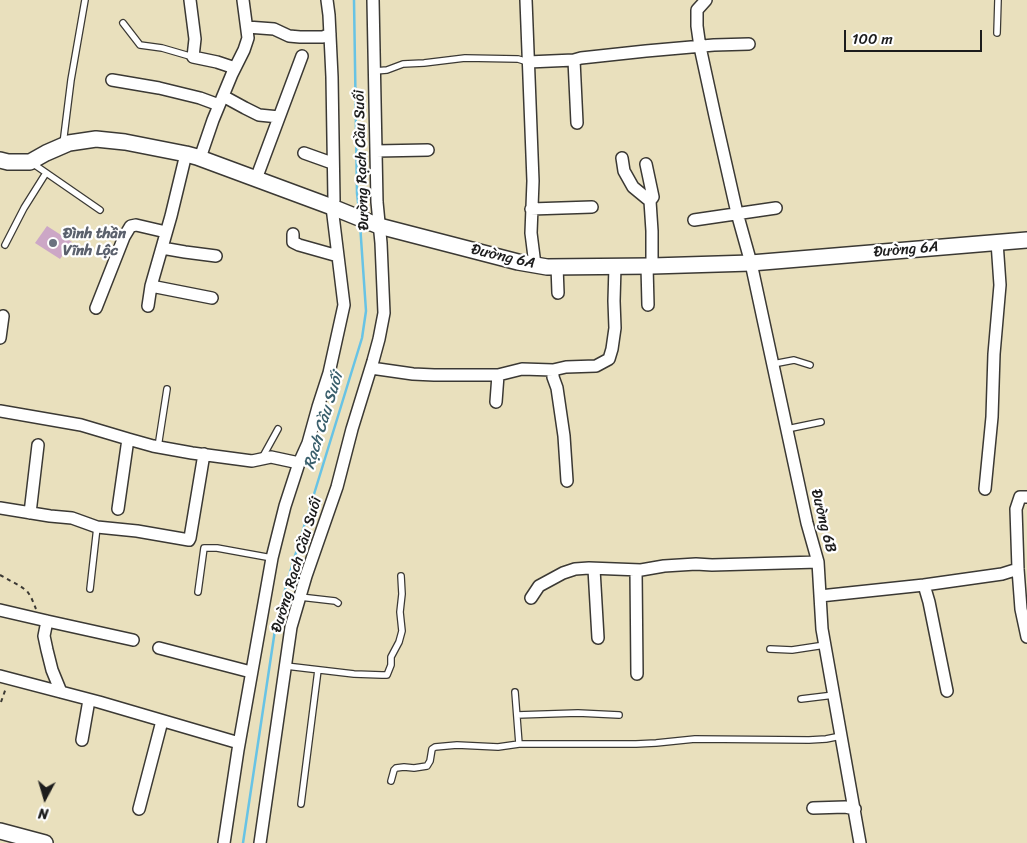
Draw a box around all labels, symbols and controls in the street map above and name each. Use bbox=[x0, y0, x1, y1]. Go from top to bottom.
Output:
scale bar bbox=[847, 20, 984, 52]
text: 100 m bbox=[852, 26, 893, 52]
street label: Đường Rạch Cầu Suối bbox=[351, 89, 373, 231]
place label: Đình thần Vĩnh Lộc bbox=[63, 225, 126, 260]
marker: Đình thần Vĩnh Lộc bbox=[47, 237, 59, 249]
street label: Đường 6A bbox=[873, 238, 939, 262]
street label: Đường 6A bbox=[469, 241, 537, 273]
water label: Rạch Cầu Suối bbox=[300, 370, 348, 472]
street label: Đường 6B bbox=[806, 487, 840, 555]
street label: Đường Rạch Cầu Suối bbox=[268, 495, 326, 635]
north arrow bbox=[20, 773, 70, 823]
text: N bbox=[37, 800, 50, 826]

